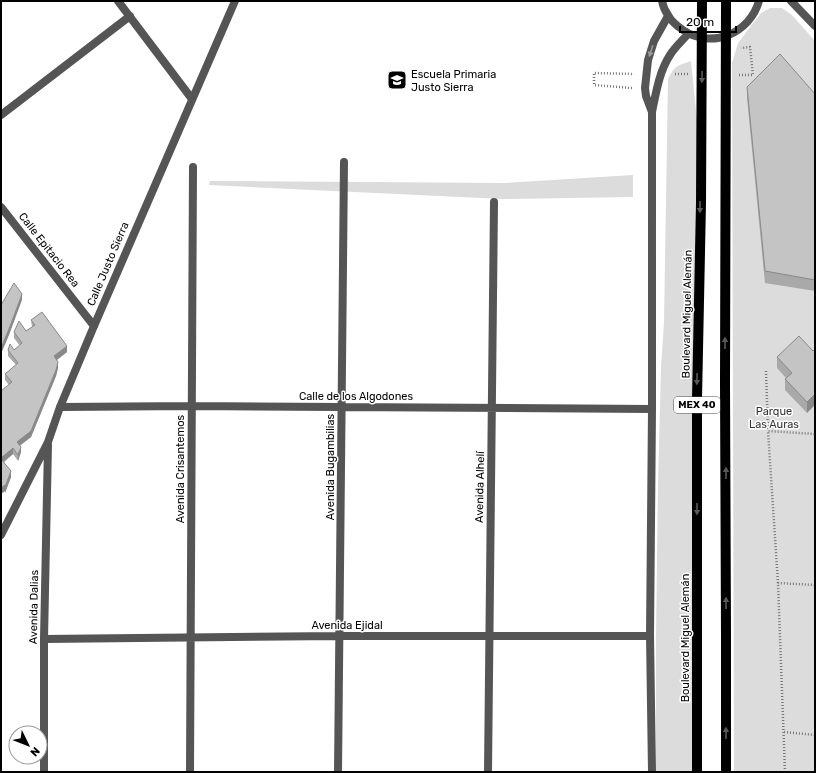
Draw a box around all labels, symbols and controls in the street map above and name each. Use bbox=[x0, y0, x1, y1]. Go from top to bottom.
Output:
scale bar bbox=[680, 8, 736, 34]
text: 20 m bbox=[686, 15, 714, 29]
one-way arrow bbox=[648, 45, 654, 57]
place label: Escuela Primaria Justo Sierra bbox=[411, 68, 496, 94]
school or university icon: Escuela Primaria Justo Sierra bbox=[386, 69, 408, 91]
one-way arrow bbox=[699, 71, 705, 84]
one-way arrow bbox=[697, 201, 704, 213]
street label: Calle Epitacio Rea bbox=[16, 210, 82, 290]
street label: Calle Justo Sierra bbox=[84, 220, 132, 308]
street label: Boulevard Miguel Alemán bbox=[679, 250, 695, 378]
one-way arrow bbox=[722, 336, 728, 349]
one-way arrow bbox=[694, 373, 701, 385]
street label: Calle de los Algodones bbox=[299, 390, 413, 403]
road number: MEX 40 bbox=[674, 397, 720, 413]
park label: Parque Las Auras bbox=[749, 405, 799, 431]
street label: Avenida Bugambilias bbox=[324, 413, 337, 520]
street label: Avenida Crisantemos bbox=[174, 414, 187, 523]
street label: Avenida Alhelí bbox=[473, 450, 487, 523]
one-way arrow bbox=[723, 466, 729, 479]
one-way arrow bbox=[694, 503, 700, 516]
street label: Avenida Dalias bbox=[27, 569, 41, 644]
street label: Boulevard Miguel Alemán bbox=[679, 574, 692, 702]
one-way arrow bbox=[723, 596, 729, 609]
street label: Avenida Ejidal bbox=[311, 619, 383, 632]
north arrow bbox=[8, 725, 48, 765]
one-way arrow bbox=[723, 726, 729, 739]
text: N bbox=[27, 744, 42, 759]

